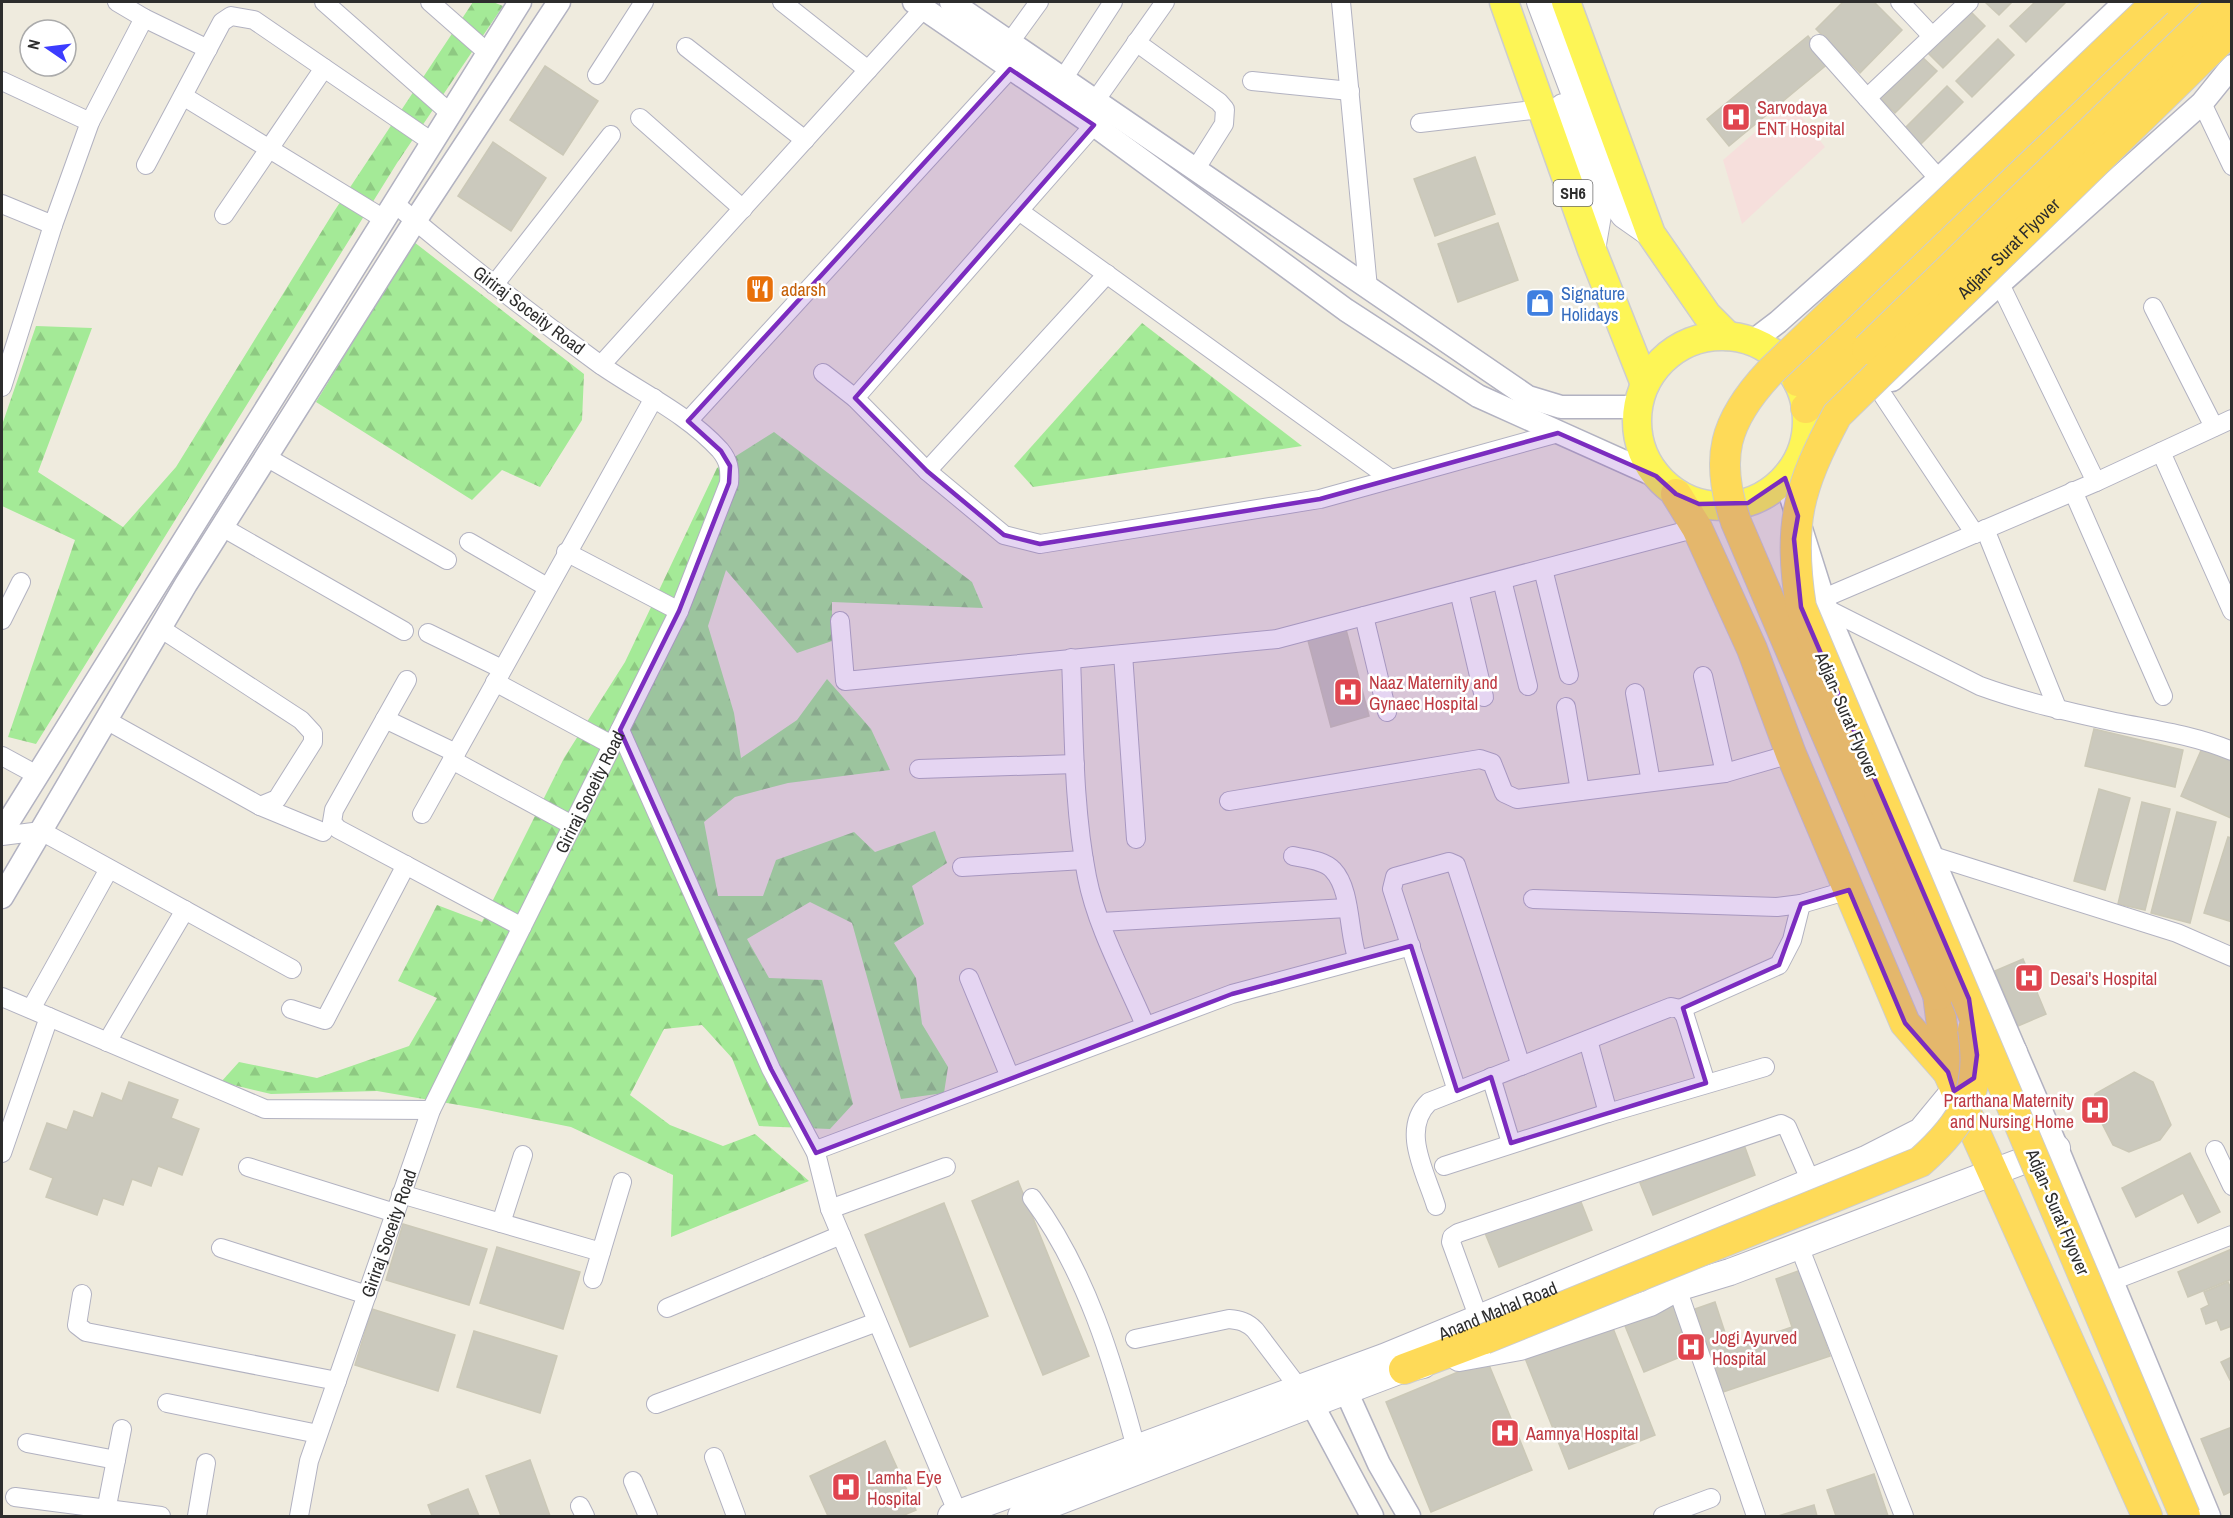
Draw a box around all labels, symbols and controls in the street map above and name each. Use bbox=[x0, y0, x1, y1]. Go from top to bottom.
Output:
north arrow bbox=[18, 18, 78, 78]
text: N bbox=[22, 37, 45, 52]
place label: Sarvodaya ENT Hospital bbox=[1757, 95, 1845, 141]
hospital icon: Sarvodaya ENT Hospital bbox=[1720, 101, 1752, 133]
road number: SH6 bbox=[1554, 180, 1592, 206]
street label: Adjan- Surat Flyover bbox=[1950, 192, 2065, 305]
street label: Giriraj Soceity Road bbox=[468, 260, 590, 360]
restaurant icon: adarsh bbox=[744, 273, 776, 305]
place label: adarsh bbox=[781, 277, 826, 302]
place label: Signature Holidays bbox=[1561, 281, 1625, 327]
shop icon: Signature Holidays bbox=[1524, 287, 1556, 319]
street label: Adjan- Surat Flyover bbox=[1809, 647, 1885, 782]
place label: Naaz Maternity and Gynaec Hospital bbox=[1369, 670, 1498, 716]
hospital icon: Naaz Maternity and Gynaec Hospital bbox=[1332, 676, 1364, 708]
street label: Giriraj Soceity Road bbox=[548, 726, 630, 857]
hospital icon: Desai's Hospital bbox=[2013, 962, 2045, 994]
place label: Desai's Hospital bbox=[2050, 966, 2157, 991]
place label: Prarthana Maternity and Nursing Home bbox=[1944, 1088, 2075, 1134]
hospital icon: Prarthana Maternity and Nursing Home bbox=[2079, 1094, 2111, 1126]
street label: Adjan- Surat Flyover bbox=[2020, 1144, 2096, 1279]
street label: Giriraj Soceity Road bbox=[354, 1166, 422, 1301]
street label: Anand Mahal Road bbox=[1433, 1275, 1561, 1346]
place label: Jogi Ayurved Hospital bbox=[1712, 1325, 1797, 1371]
hospital icon: Jogi Ayurved Hospital bbox=[1675, 1331, 1707, 1363]
hospital icon: Aamnya Hospital bbox=[1489, 1417, 1521, 1449]
place label: Aamnya Hospital bbox=[1525, 1421, 1638, 1446]
place label: Lamha Eye Hospital bbox=[867, 1465, 942, 1511]
hospital icon: Lamha Eye Hospital bbox=[830, 1471, 862, 1503]

